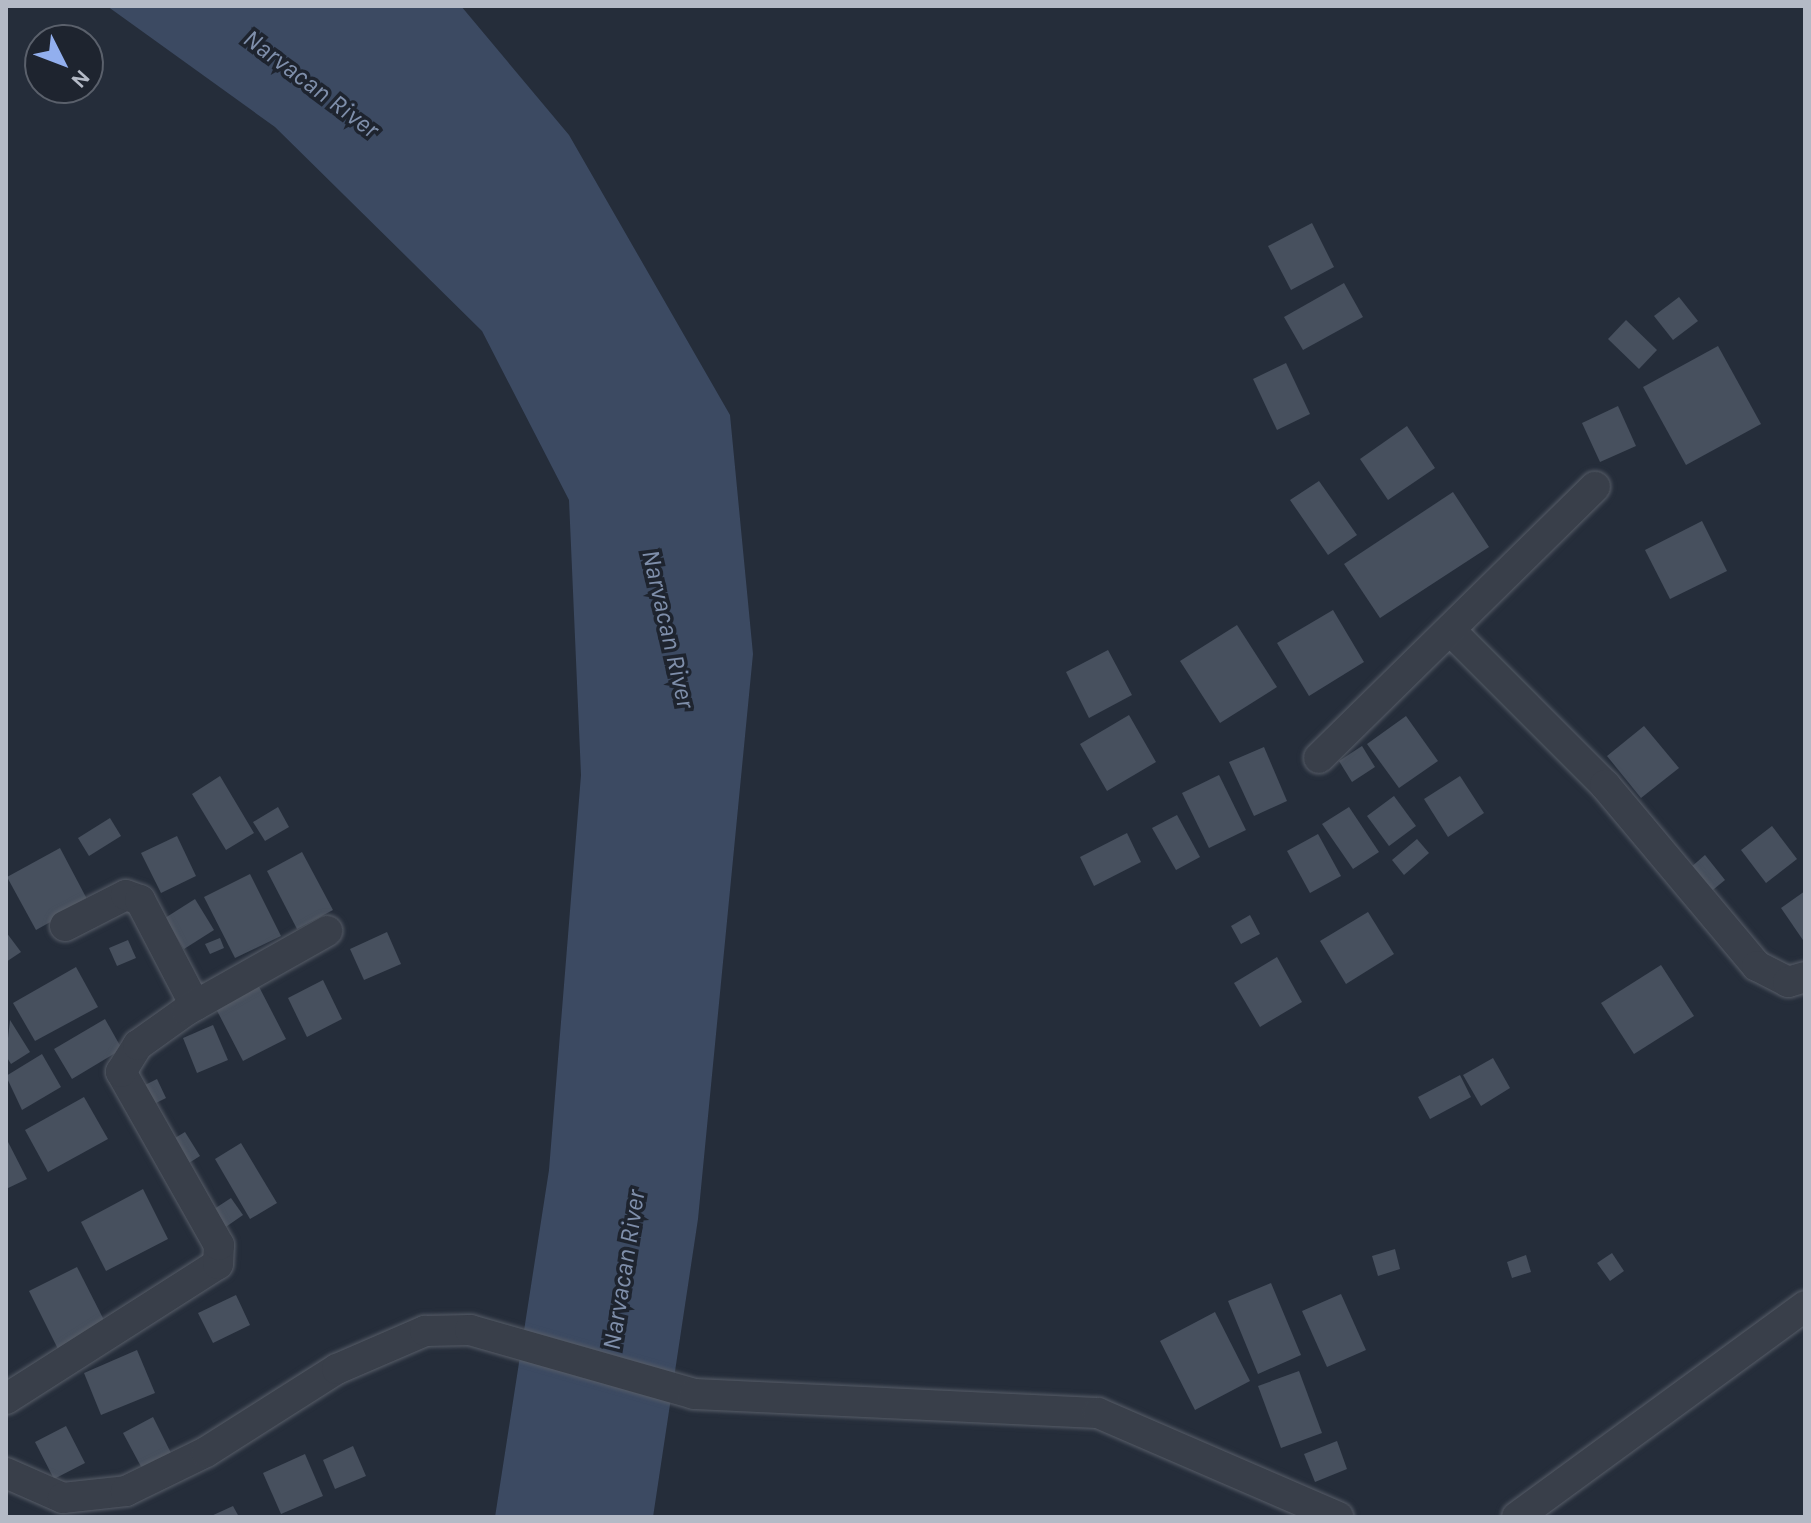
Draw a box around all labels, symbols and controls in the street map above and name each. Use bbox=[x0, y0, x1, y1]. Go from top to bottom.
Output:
water label: Narvacan River bbox=[237, 23, 385, 145]
north arrow bbox=[24, 24, 104, 104]
text: N bbox=[65, 64, 95, 93]
water label: Narvacan River bbox=[635, 547, 701, 711]
water label: Narvacan River bbox=[596, 1188, 652, 1352]

